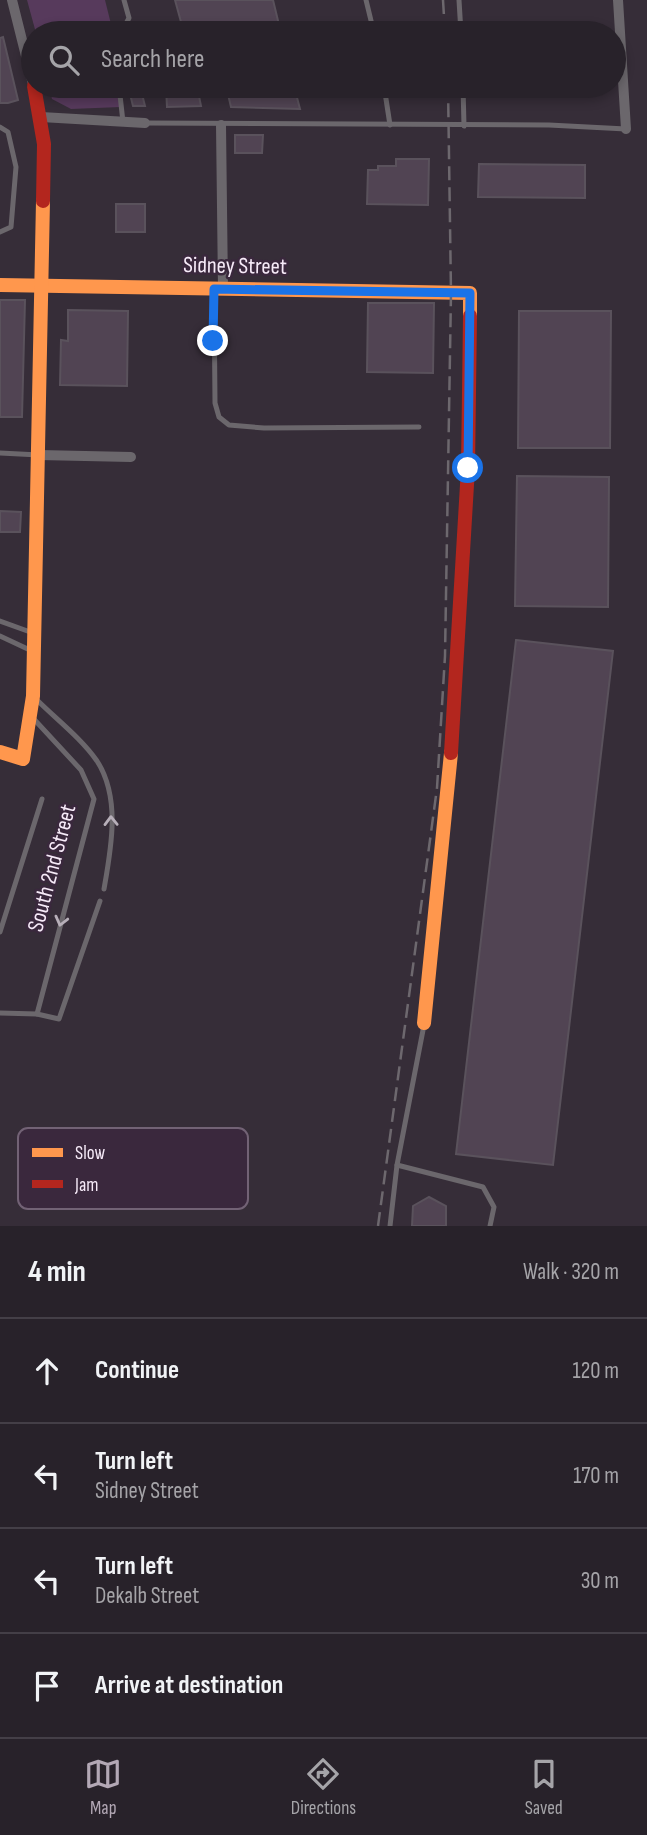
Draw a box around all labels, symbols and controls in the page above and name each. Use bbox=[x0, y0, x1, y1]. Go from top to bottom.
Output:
search box bbox=[21, 21, 626, 98]
icon: search bbox=[45, 41, 83, 79]
text: Search here bbox=[101, 44, 204, 75]
street label: Sidney Street bbox=[183, 251, 287, 281]
route end bbox=[197, 325, 228, 356]
route start bbox=[452, 452, 483, 483]
street label: South 2nd Street bbox=[22, 801, 82, 935]
one-way arrow bbox=[103, 815, 119, 826]
one-way arrow bbox=[55, 915, 69, 927]
legend bbox=[18, 1128, 248, 1209]
text: Slow bbox=[75, 1142, 105, 1165]
text: Jam bbox=[74, 1174, 98, 1197]
text: 4 min bbox=[28, 1254, 86, 1290]
text: Walk · 320 m bbox=[523, 1258, 619, 1286]
icon: ahead bbox=[28, 1352, 66, 1390]
text: Continue bbox=[95, 1355, 179, 1386]
text: 120 m bbox=[573, 1357, 619, 1385]
text: Turn left bbox=[95, 1446, 173, 1477]
icon: left bbox=[28, 1457, 66, 1495]
text: 170 m bbox=[573, 1462, 619, 1490]
text: Sidney Street bbox=[95, 1477, 199, 1505]
text: Turn left bbox=[95, 1551, 173, 1582]
icon: left bbox=[28, 1562, 66, 1600]
text: 30 m bbox=[581, 1567, 619, 1595]
text: Dekalb Street bbox=[95, 1582, 199, 1610]
icon: arrive bbox=[28, 1667, 66, 1705]
text: Arrive at destination bbox=[95, 1670, 283, 1701]
tab: Map bbox=[84, 1755, 122, 1820]
tab: Directions bbox=[291, 1755, 356, 1820]
tab: Saved bbox=[525, 1755, 563, 1820]

